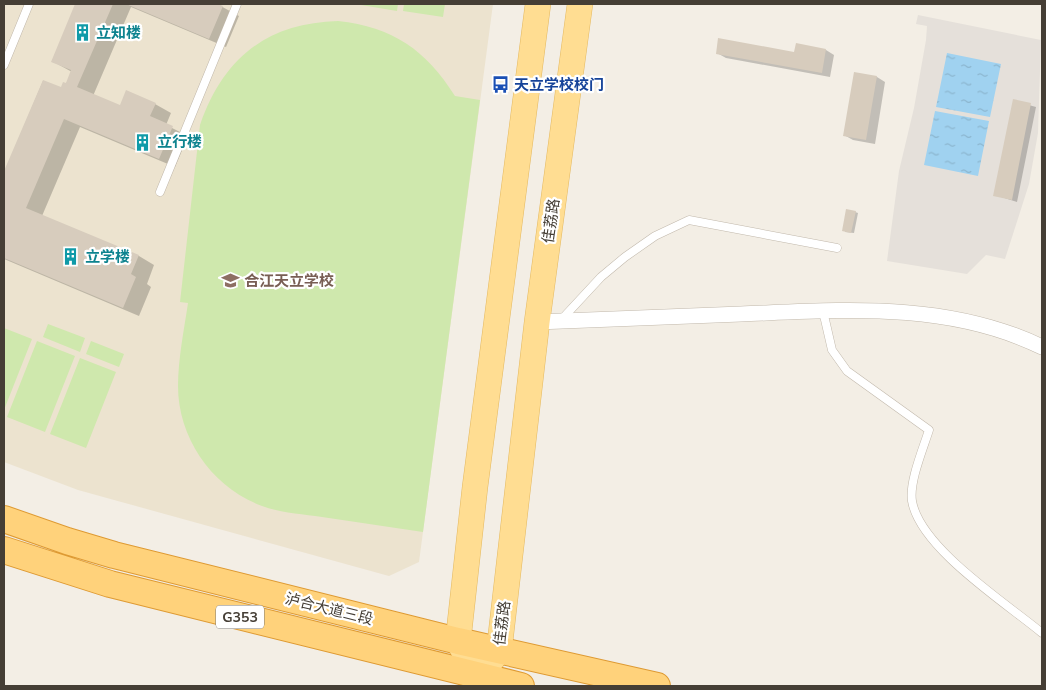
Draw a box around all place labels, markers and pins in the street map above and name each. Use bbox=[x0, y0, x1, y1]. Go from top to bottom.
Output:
building icon: 立知楼 bbox=[72, 23, 92, 43]
place label: 立知楼 bbox=[96, 23, 141, 42]
bus stop icon: 天立学校校门 bbox=[490, 75, 510, 95]
place label: 天立学校校门 bbox=[514, 75, 604, 94]
building icon: 立行楼 bbox=[133, 132, 153, 152]
place label: 立行楼 bbox=[157, 132, 202, 151]
building icon: 立学楼 bbox=[61, 247, 81, 267]
place label: 立学楼 bbox=[85, 247, 130, 266]
school or university icon: 合江天立学校 bbox=[220, 271, 240, 291]
place label: 合江天立学校 bbox=[244, 271, 334, 290]

